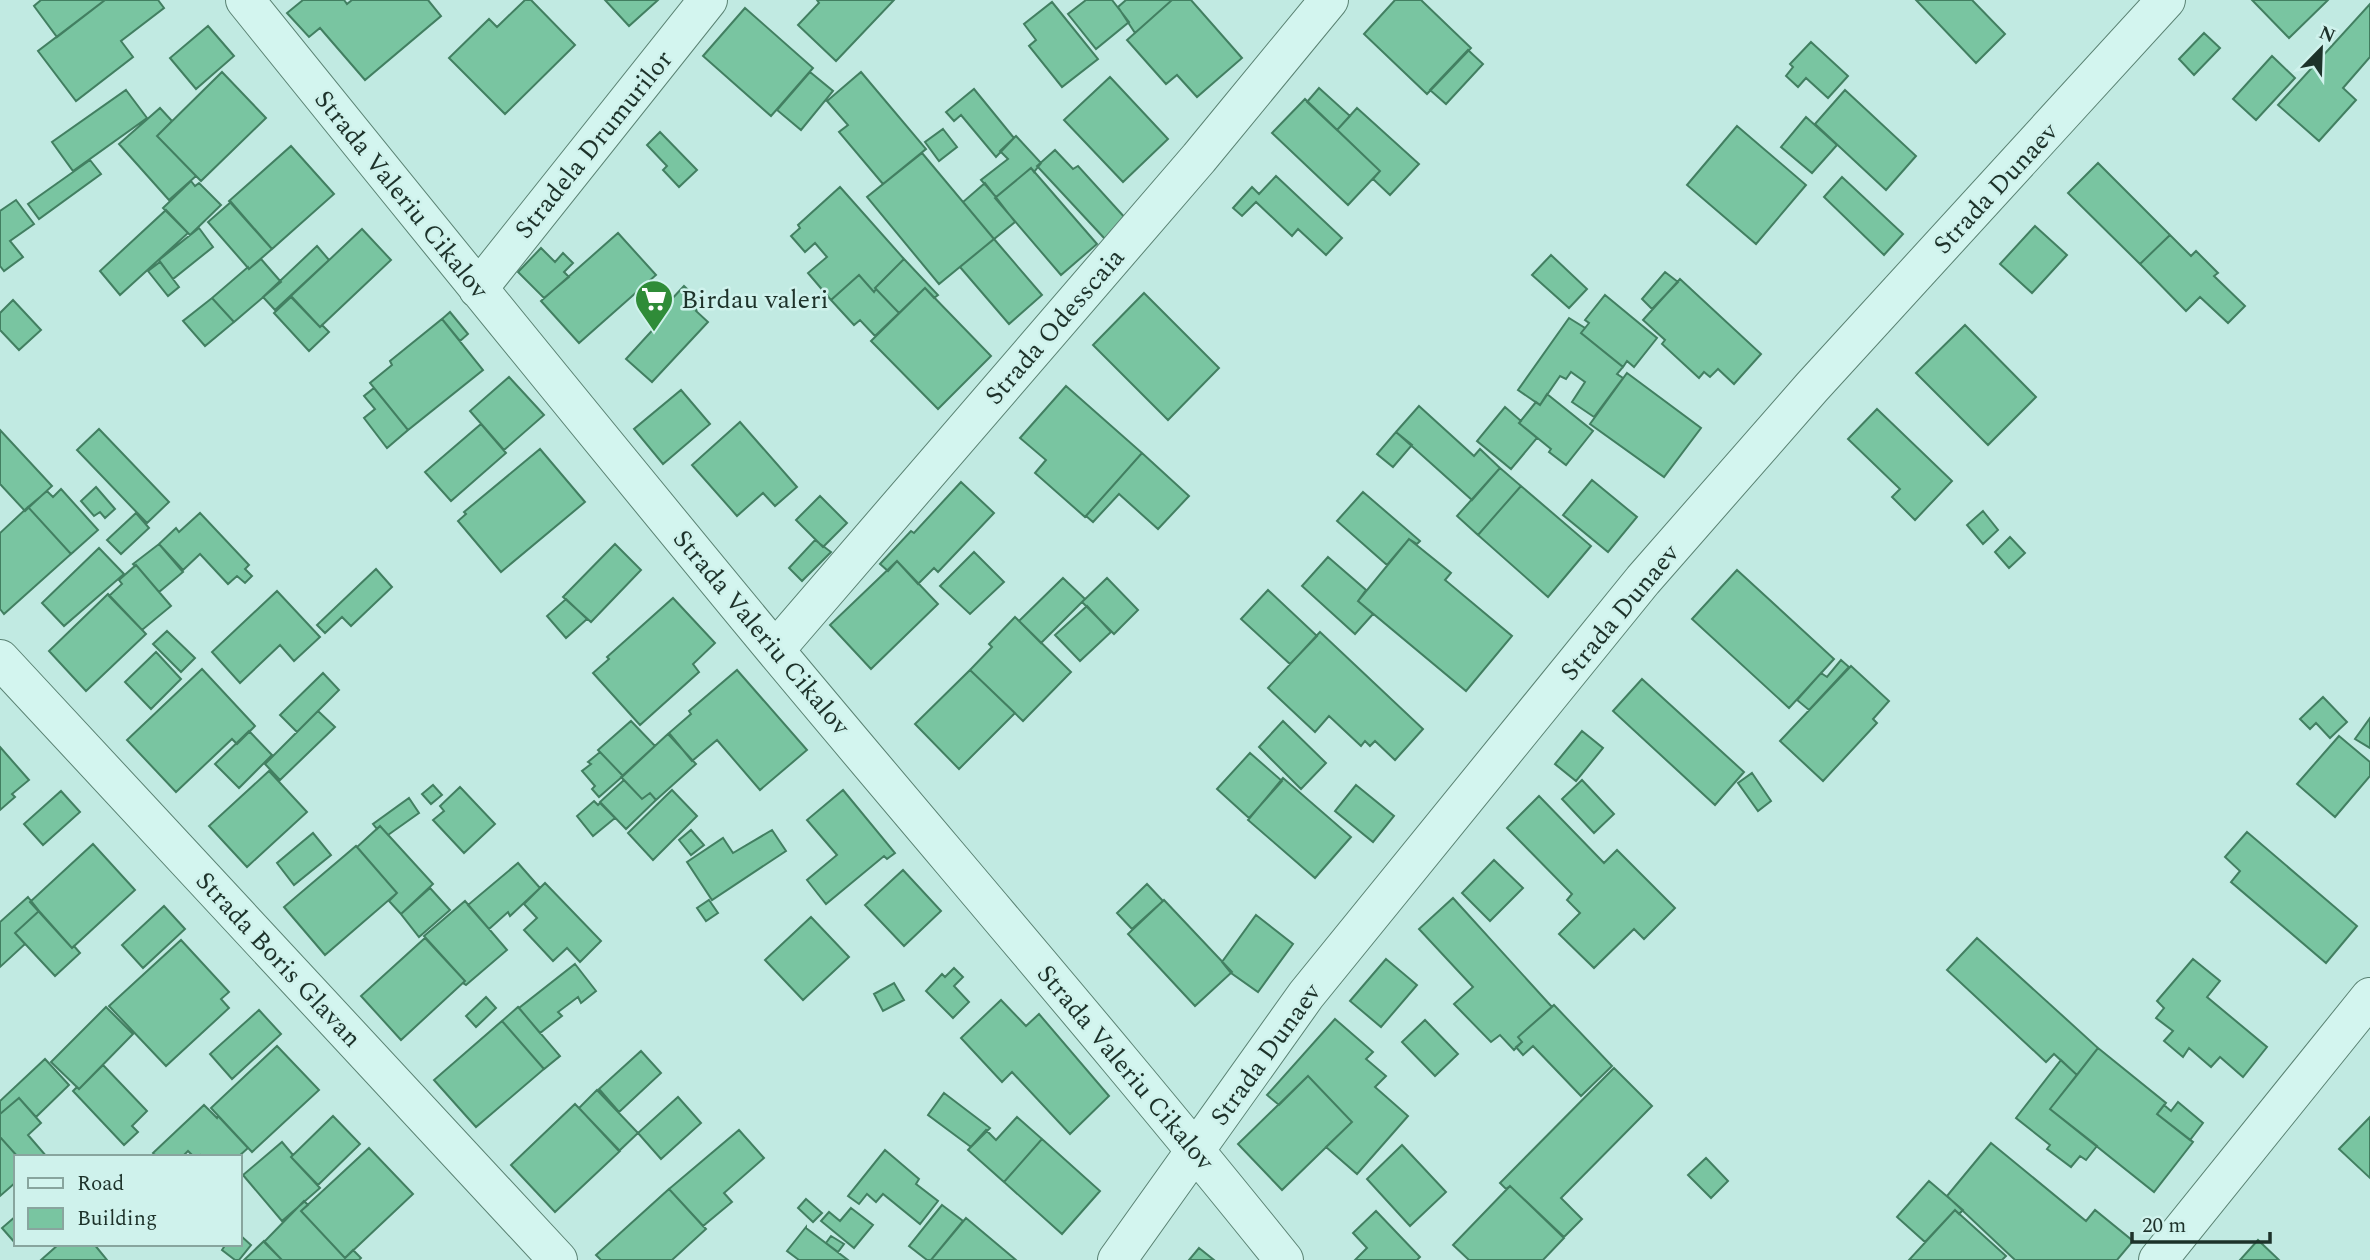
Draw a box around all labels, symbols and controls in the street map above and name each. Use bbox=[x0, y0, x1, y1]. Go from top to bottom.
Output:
north arrow bbox=[2286, 14, 2356, 84]
text: N bbox=[2314, 18, 2340, 51]
street label: Stradela Drumurilor bbox=[505, 41, 683, 248]
street label: Strada Valeriu Cikalov bbox=[304, 81, 499, 309]
street label: Strada Dunaev bbox=[1924, 112, 2069, 264]
street label: Strada Odesscaia bbox=[975, 239, 1135, 414]
supermarket icon: Birdau valeri bbox=[633, 278, 675, 333]
place label: Birdau valeri bbox=[681, 280, 829, 320]
street label: Strada Valeriu Cikalov bbox=[663, 521, 861, 746]
street label: Strada Dunaev bbox=[1550, 534, 1690, 690]
street label: Strada Boris Glavan bbox=[186, 862, 371, 1057]
street label: Strada Valeriu Cikalov bbox=[1027, 956, 1225, 1181]
street label: Strada Dunaev bbox=[1200, 974, 1332, 1134]
legend bbox=[14, 1155, 242, 1246]
text: Road bbox=[77, 1168, 124, 1200]
scale bar bbox=[2132, 1200, 2270, 1244]
text: Building bbox=[77, 1203, 157, 1235]
text: 20 m bbox=[2142, 1210, 2186, 1242]

